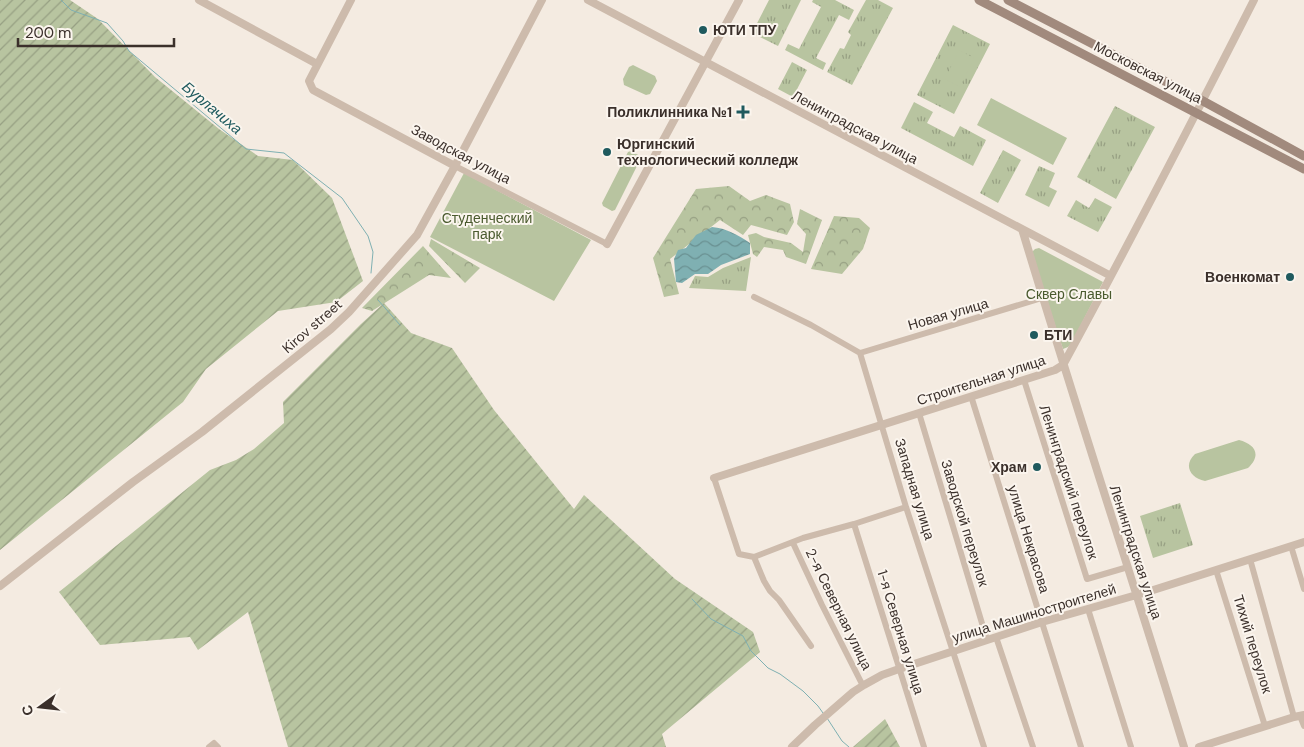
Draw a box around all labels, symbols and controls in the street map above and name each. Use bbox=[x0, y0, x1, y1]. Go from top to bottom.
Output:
scale bar bbox=[18, 15, 174, 47]
place label: ЮТИ ТПУ bbox=[713, 21, 777, 39]
text: 200 m bbox=[25, 23, 71, 43]
marker: ЮТИ ТПУ bbox=[697, 24, 709, 36]
street label: Московская улица bbox=[1091, 37, 1205, 107]
water label: Бурлачиха bbox=[178, 77, 246, 139]
street label: Ленинградская улица bbox=[789, 86, 921, 168]
place label: Поликлинника №1 bbox=[607, 103, 732, 121]
marker: Поликлинника №1 bbox=[736, 105, 750, 119]
street label: Заводская улица bbox=[408, 120, 514, 188]
place label: Юргинский технологический колледж bbox=[617, 135, 799, 169]
marker: Юргинский технологический колледж bbox=[601, 146, 613, 158]
park label: Студенческий парк bbox=[442, 209, 532, 243]
place label: Военкомат bbox=[1205, 268, 1280, 286]
marker: Военкомат bbox=[1284, 271, 1296, 283]
park label: Сквер Славы bbox=[1026, 285, 1112, 303]
street label: Новая улица bbox=[906, 294, 990, 334]
street label: Kirov street bbox=[278, 295, 346, 357]
place label: БТИ bbox=[1044, 326, 1072, 344]
marker: БТИ bbox=[1028, 329, 1040, 341]
street label: Строительная улица bbox=[914, 351, 1048, 409]
street label: Ленинградский переулок bbox=[1036, 403, 1103, 562]
street label: Западная улица bbox=[891, 436, 939, 542]
street label: Заводской переулок bbox=[937, 457, 993, 589]
place label: Храм bbox=[991, 458, 1027, 476]
marker: Храм bbox=[1031, 461, 1043, 473]
street label: улица Некрасова bbox=[1004, 483, 1054, 595]
street label: Ленинградская улица bbox=[1106, 483, 1166, 622]
street label: 2-я Северная улица bbox=[802, 545, 876, 673]
street label: 1-я Северная улица bbox=[873, 568, 929, 697]
street label: улица Машиностроителей bbox=[950, 579, 1118, 647]
street label: Тихий переулок bbox=[1230, 593, 1277, 696]
north arrow bbox=[15, 682, 65, 732]
text: С bbox=[17, 703, 37, 718]

